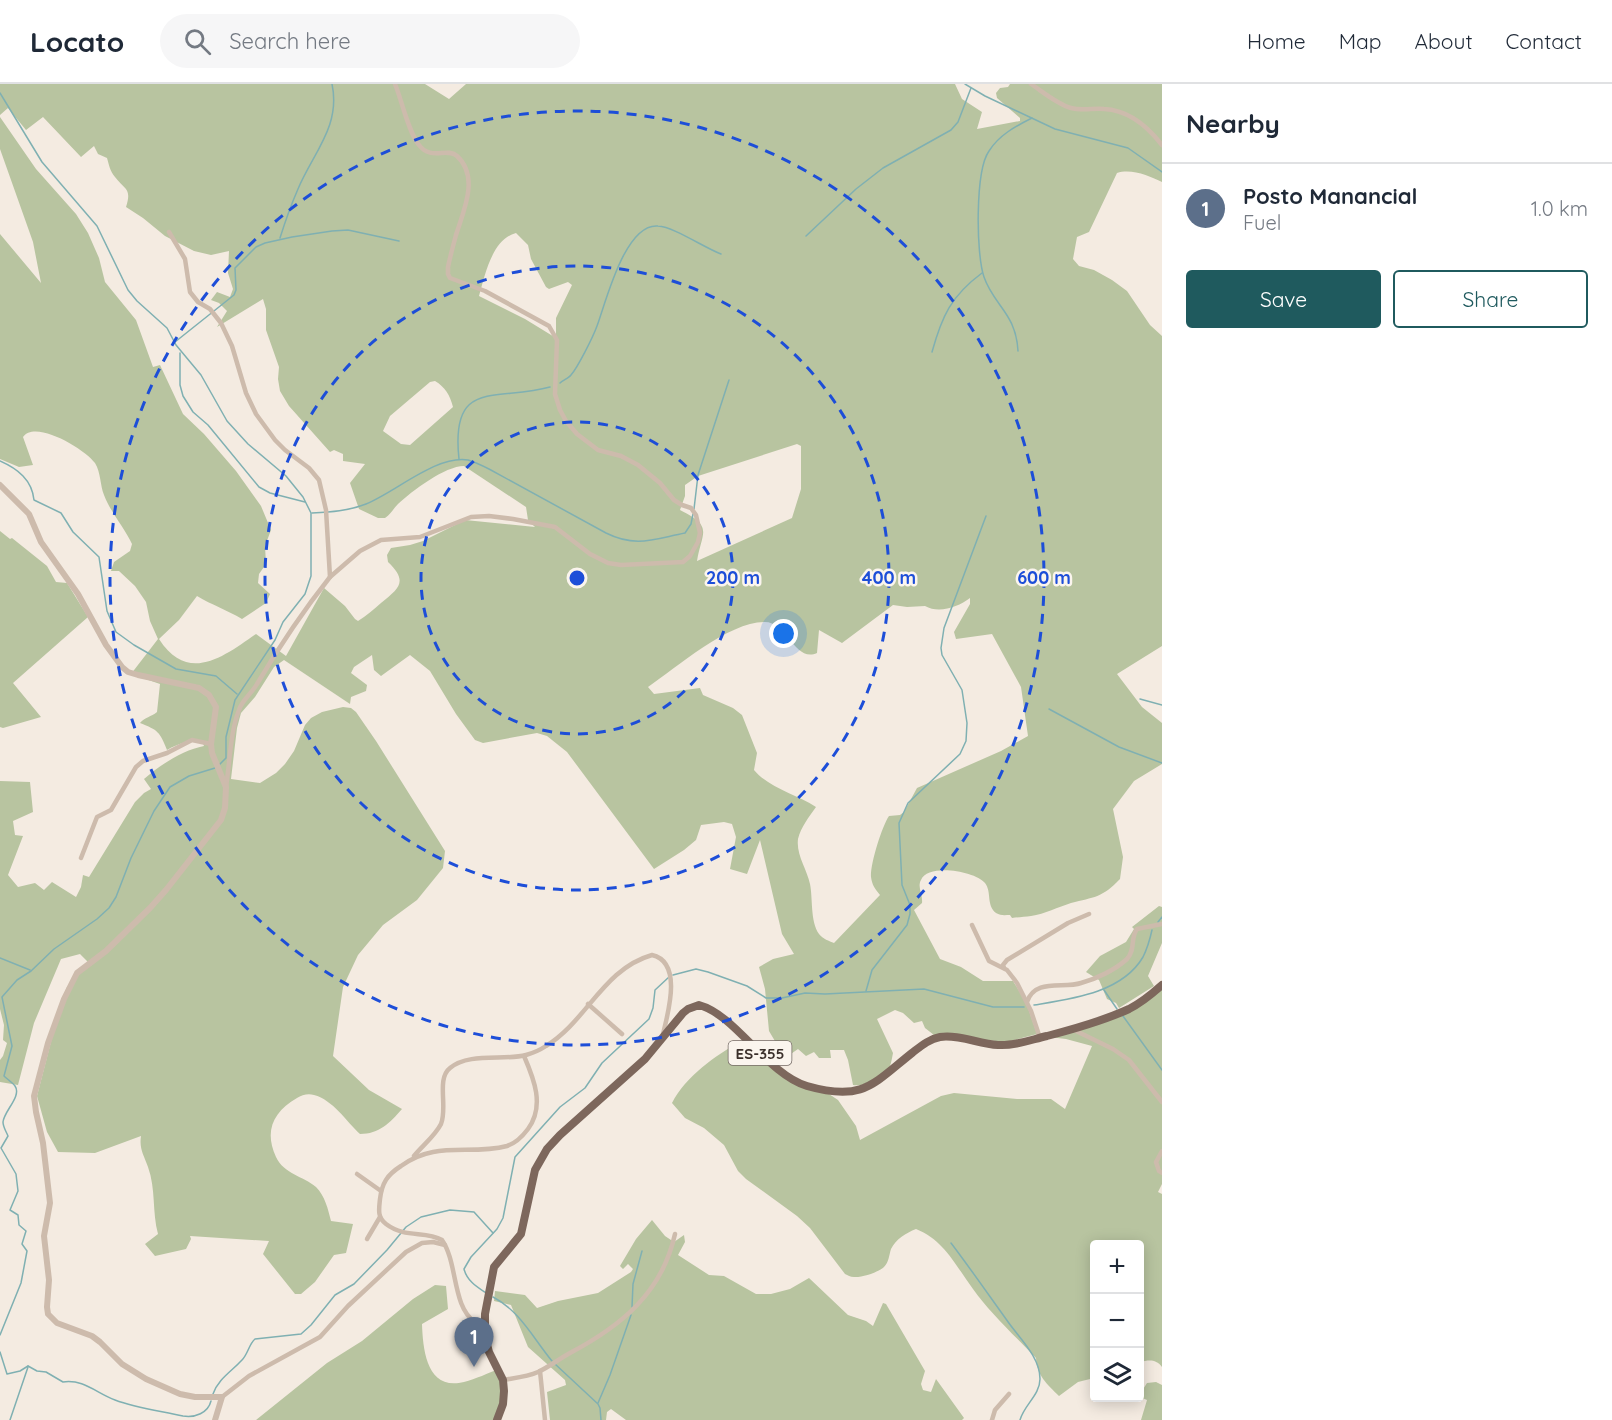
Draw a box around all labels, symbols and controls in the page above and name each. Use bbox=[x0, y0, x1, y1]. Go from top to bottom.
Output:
search box bbox=[160, 14, 580, 68]
text: Locato bbox=[30, 24, 124, 59]
icon: search bbox=[181, 25, 214, 58]
text: Search here bbox=[229, 27, 351, 55]
text: Home bbox=[1247, 28, 1306, 54]
text: Map bbox=[1339, 28, 1382, 54]
text: About bbox=[1415, 28, 1473, 54]
text: Contact bbox=[1506, 28, 1582, 54]
text: Nearby bbox=[1186, 107, 1280, 140]
text: Posto Manancial bbox=[1243, 182, 1417, 210]
text: 1 bbox=[1202, 196, 1209, 221]
text: 1.0 km bbox=[1531, 196, 1588, 221]
text: Fuel bbox=[1243, 210, 1281, 235]
button: Save bbox=[1186, 270, 1381, 328]
button: Share bbox=[1393, 270, 1588, 328]
text: 200 m bbox=[706, 566, 760, 589]
text: 400 m bbox=[862, 566, 916, 589]
text: 600 m bbox=[1017, 566, 1071, 589]
centre of rings bbox=[567, 568, 587, 588]
your location bbox=[769, 619, 798, 648]
road number: ES-355 bbox=[728, 1041, 792, 1065]
map controls bbox=[1090, 1240, 1144, 1402]
button: + bbox=[1090, 1240, 1144, 1294]
button: − bbox=[1090, 1294, 1144, 1348]
pin: 1 bbox=[454, 1318, 494, 1367]
button: layers bbox=[1090, 1348, 1144, 1402]

